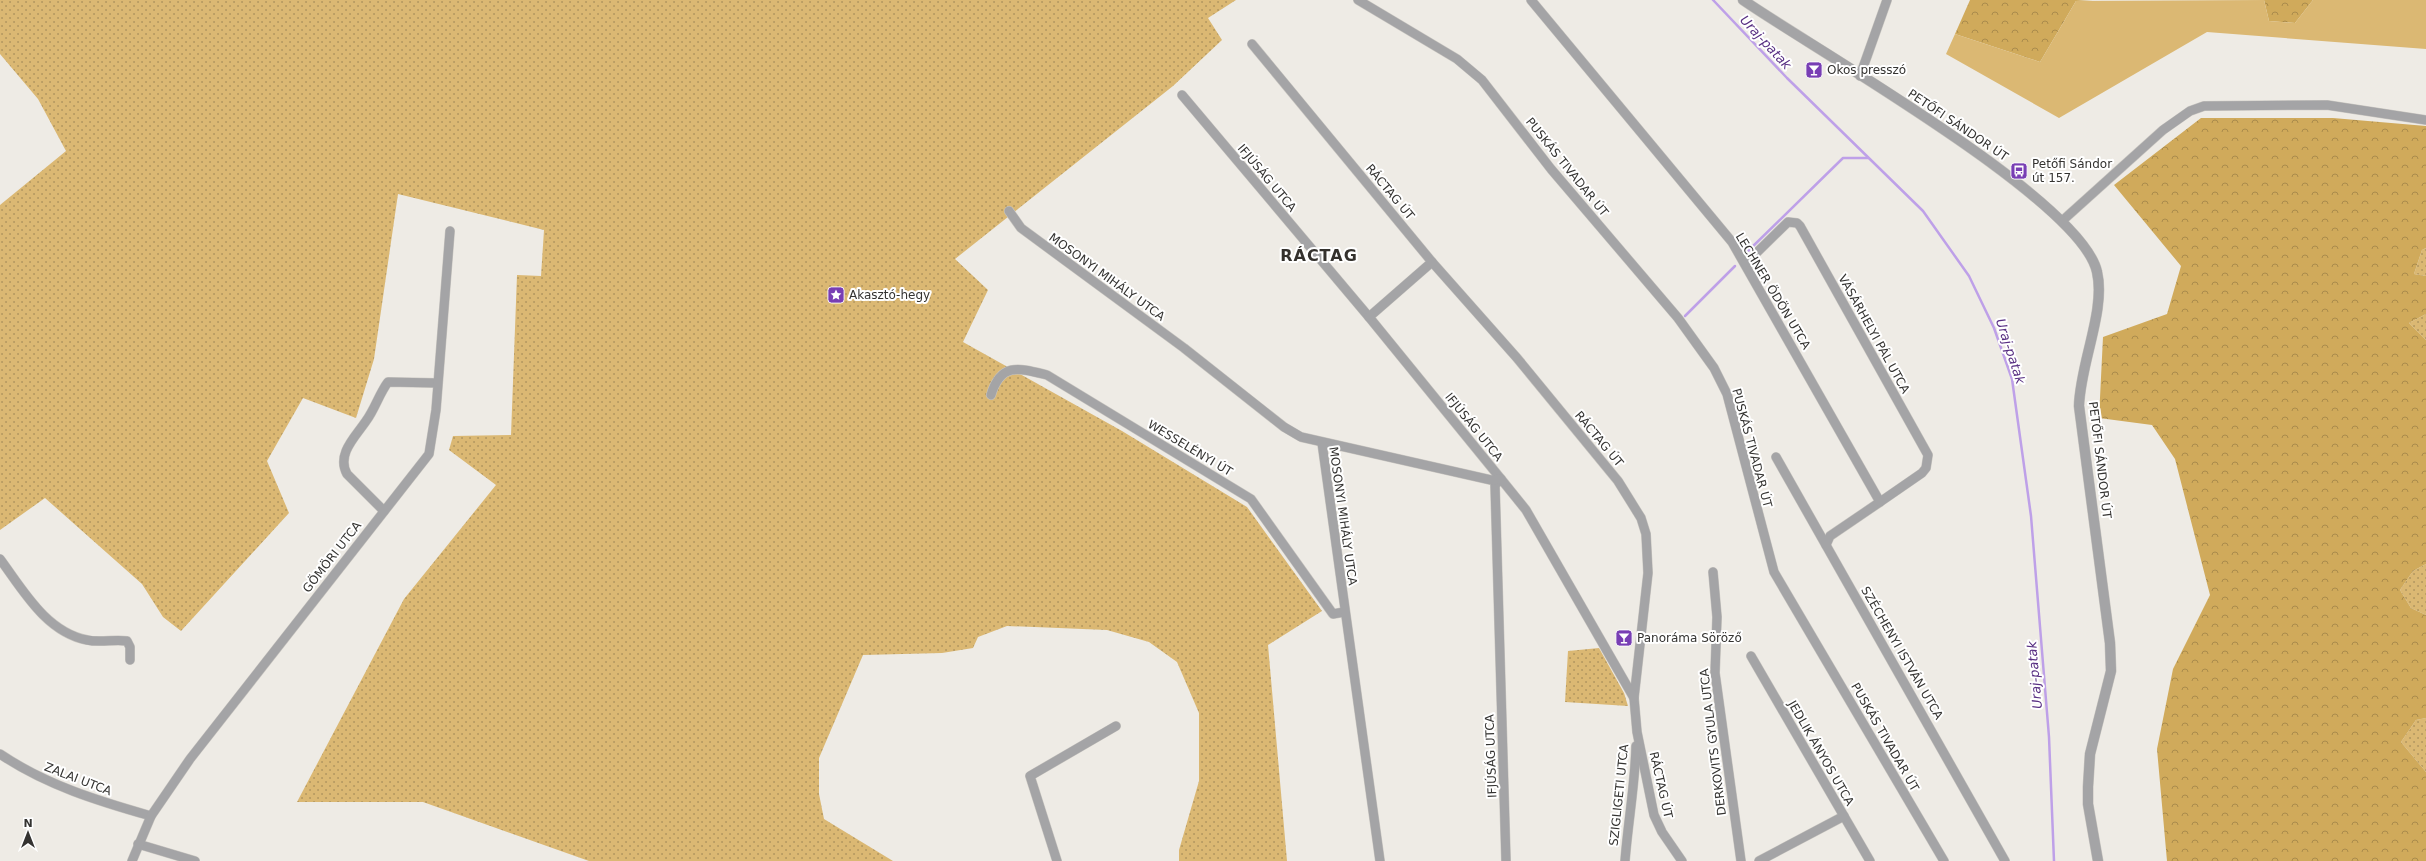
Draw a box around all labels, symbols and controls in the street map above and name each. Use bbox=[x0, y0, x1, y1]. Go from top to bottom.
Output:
water label: Uraj-patak bbox=[1737, 12, 1795, 73]
bar icon: Okos presszó bbox=[1804, 60, 1824, 80]
place label: Okos presszó bbox=[1827, 63, 1906, 77]
street label: PETŐFI SÁNDOR ÚT bbox=[1905, 85, 2012, 164]
street label: PUSKÁS TIVADAR ÚT bbox=[1523, 114, 1612, 220]
street label: IFJÚSÁG UTCA bbox=[1235, 141, 1301, 215]
place label: Petőfi Sándor út 157. bbox=[2032, 157, 2112, 185]
street label: RÁCTAG ÚT bbox=[1363, 161, 1418, 223]
bus stop icon: Petőfi Sándor út 157. bbox=[2009, 161, 2029, 181]
street label: MOSONYI MIHÁLY UTCA bbox=[1046, 229, 1169, 324]
street label: LECHNER ÖDÖN UTCA bbox=[1733, 229, 1815, 352]
district label: RÁCTAG bbox=[1280, 246, 1358, 265]
street label: VÁSÁRHELYI PÁL UTCA bbox=[1835, 272, 1914, 397]
place icon: Akasztó-hegy bbox=[826, 285, 846, 305]
place label: Akasztó-hegy bbox=[849, 288, 930, 302]
water label: Uraj-patak bbox=[1993, 317, 2028, 386]
street label: PUSKÁS TIVADAR ÚT bbox=[1729, 387, 1776, 510]
street label: IFJÚSÁG UTCA bbox=[1442, 389, 1507, 465]
street label: PETŐFI SÁNDOR ÚT bbox=[2086, 401, 2115, 520]
street label: RÁCTAG ÚT bbox=[1572, 408, 1627, 470]
street label: WESSELÉNYI ÚT bbox=[1145, 416, 1236, 479]
street label: MOSONYI MIHÁLY UTCA bbox=[1326, 446, 1361, 587]
street label: GÖMÖRI UTCA bbox=[298, 517, 365, 595]
street label: SZÉCHENYI ISTVÁN UTCA bbox=[1858, 584, 1947, 723]
bar icon: Panoráma Söröző bbox=[1614, 628, 1634, 648]
place label: Panoráma Söröző bbox=[1637, 631, 1742, 645]
water label: Uraj-patak bbox=[2024, 640, 2045, 709]
street label: DERKOVITS GYULA UTCA bbox=[1697, 667, 1729, 816]
street label: PUSKÁS TIVADAR ÚT bbox=[1848, 680, 1923, 794]
street label: JEDLIK ÁNYOS UTCA bbox=[1785, 697, 1858, 809]
street label: IFJÚSÁG UTCA bbox=[1482, 713, 1499, 798]
street label: SZIGLIGETI UTCA bbox=[1607, 743, 1631, 847]
street label: RÁCTAG ÚT bbox=[1647, 750, 1677, 820]
street label: ZALAI UTCA bbox=[42, 760, 114, 799]
north arrow bbox=[8, 813, 48, 853]
text: N bbox=[23, 817, 33, 830]

